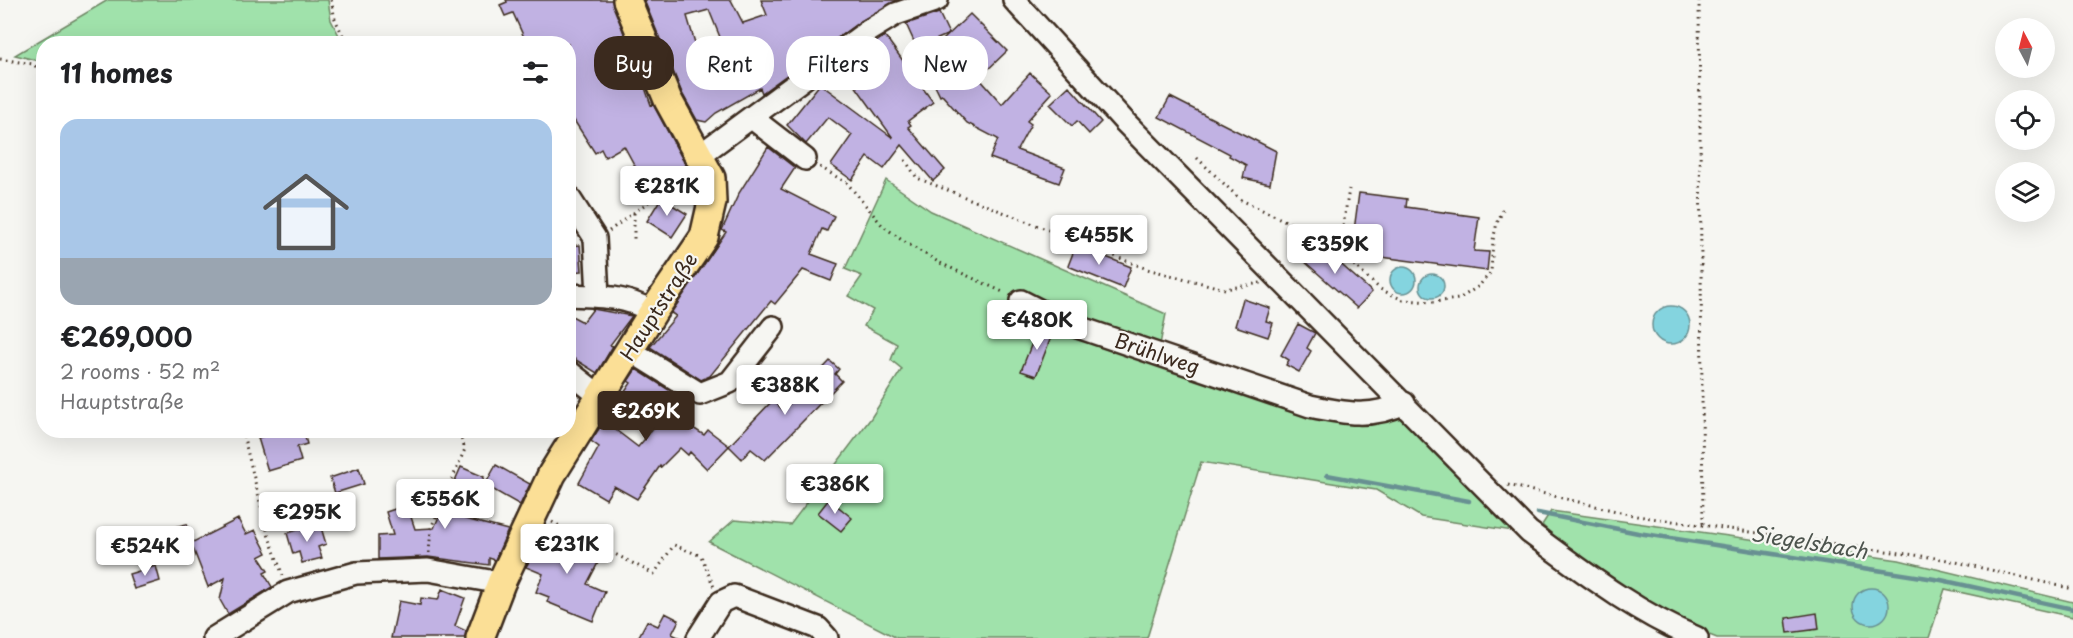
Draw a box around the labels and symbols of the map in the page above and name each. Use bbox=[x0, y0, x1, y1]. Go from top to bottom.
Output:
north arrow bbox=[1995, 18, 2055, 78]
pin: €281K bbox=[625, 166, 709, 217]
pin: €455K bbox=[1057, 215, 1141, 266]
pin: €359K bbox=[1293, 224, 1377, 275]
street label: Hauptstraße bbox=[612, 246, 704, 367]
pin: €480K bbox=[995, 300, 1079, 351]
street label: Brühlweg bbox=[1111, 324, 1204, 382]
pin: €388K bbox=[743, 365, 827, 416]
pin: €269K bbox=[604, 391, 688, 442]
pin: €386K bbox=[793, 464, 877, 515]
pin: €556K bbox=[403, 479, 487, 530]
pin: €295K bbox=[265, 492, 349, 543]
water label: Siegelsbach bbox=[1749, 516, 1870, 566]
pin: €231K bbox=[525, 524, 609, 575]
pin: €524K bbox=[103, 526, 187, 577]

